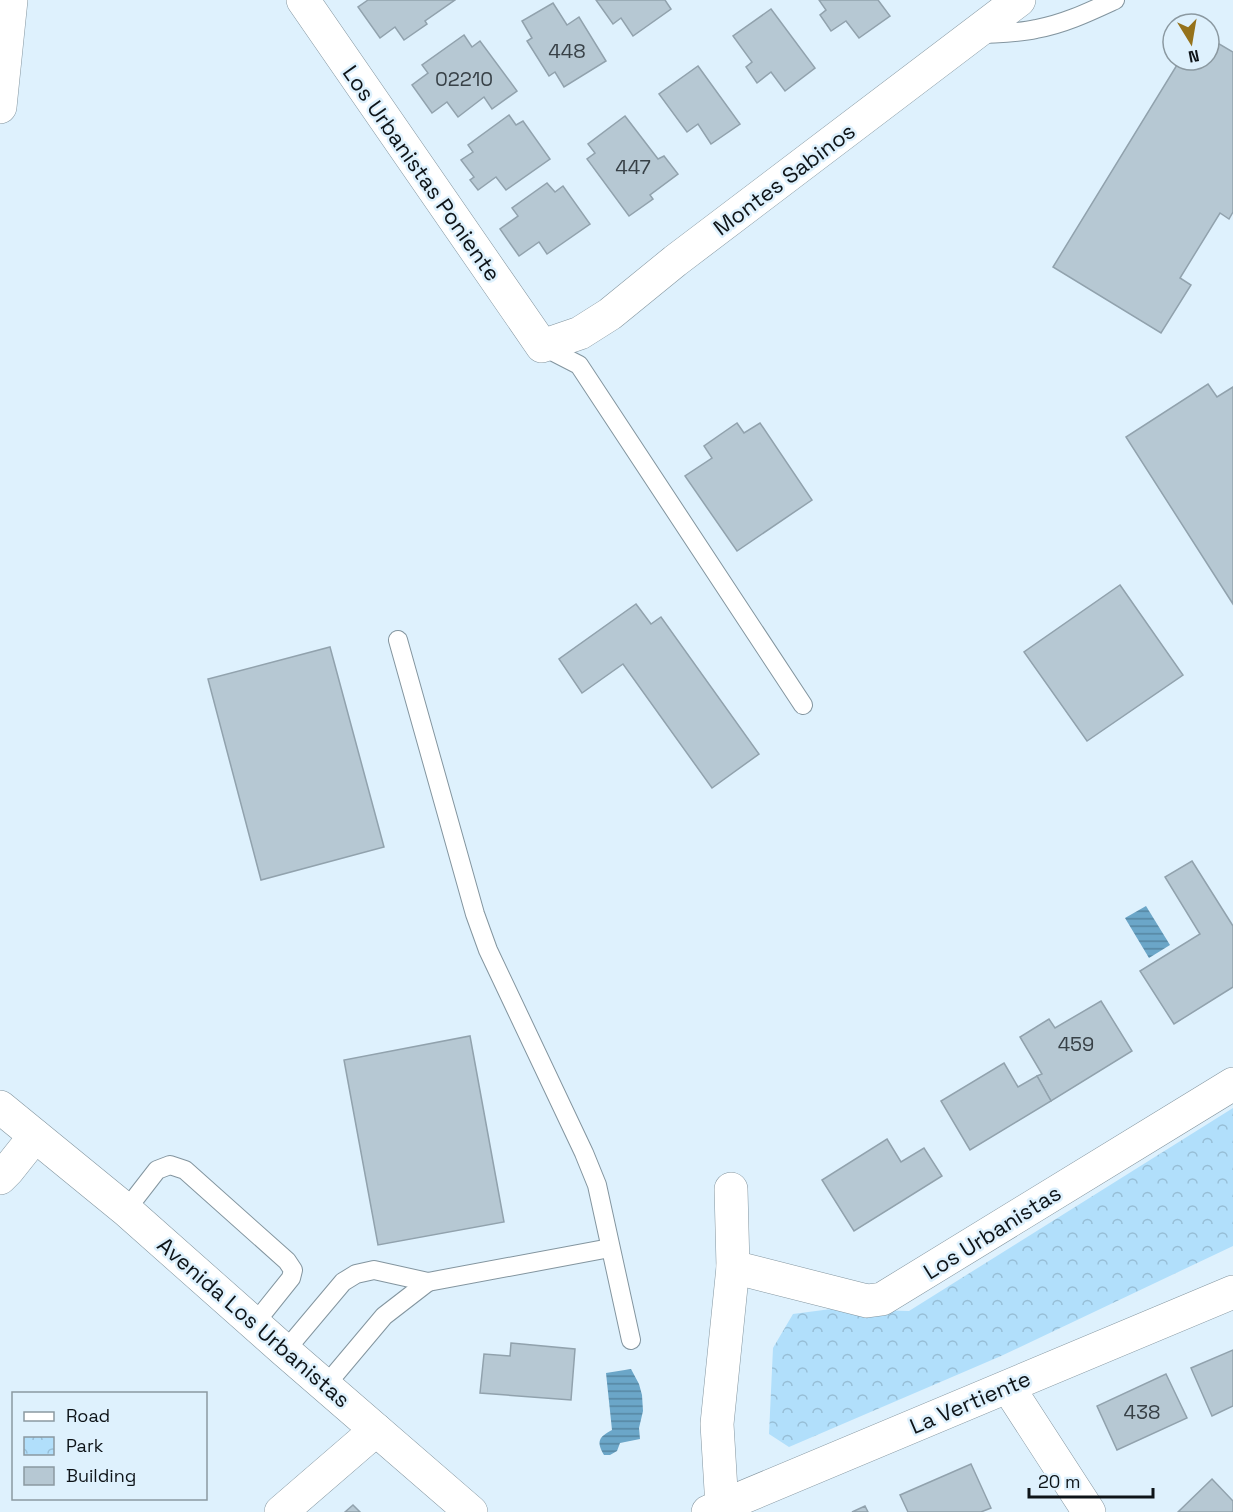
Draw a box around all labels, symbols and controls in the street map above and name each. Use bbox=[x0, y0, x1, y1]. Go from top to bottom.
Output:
north arrow bbox=[1161, 12, 1221, 72]
house number: 448 bbox=[548, 38, 586, 64]
text: N bbox=[1186, 45, 1201, 68]
street label: Los Urbanistas Poniente bbox=[337, 60, 507, 286]
house number: 02210 bbox=[435, 66, 493, 92]
street label: Montes Sabinos bbox=[708, 117, 860, 241]
house number: 447 bbox=[615, 154, 651, 180]
house number: 459 bbox=[1058, 1031, 1094, 1057]
street label: Los Urbanistas bbox=[918, 1179, 1066, 1285]
street label: Avenida Los Urbanistas bbox=[152, 1231, 356, 1413]
street label: La Vertiente bbox=[905, 1364, 1035, 1440]
legend bbox=[12, 1392, 207, 1500]
house number: 438 bbox=[1123, 1399, 1161, 1425]
text: Road bbox=[66, 1404, 110, 1427]
text: Park bbox=[66, 1434, 104, 1457]
scale bar bbox=[1029, 1461, 1154, 1499]
text: Building bbox=[66, 1464, 136, 1487]
text: 20 m bbox=[1038, 1470, 1081, 1493]

